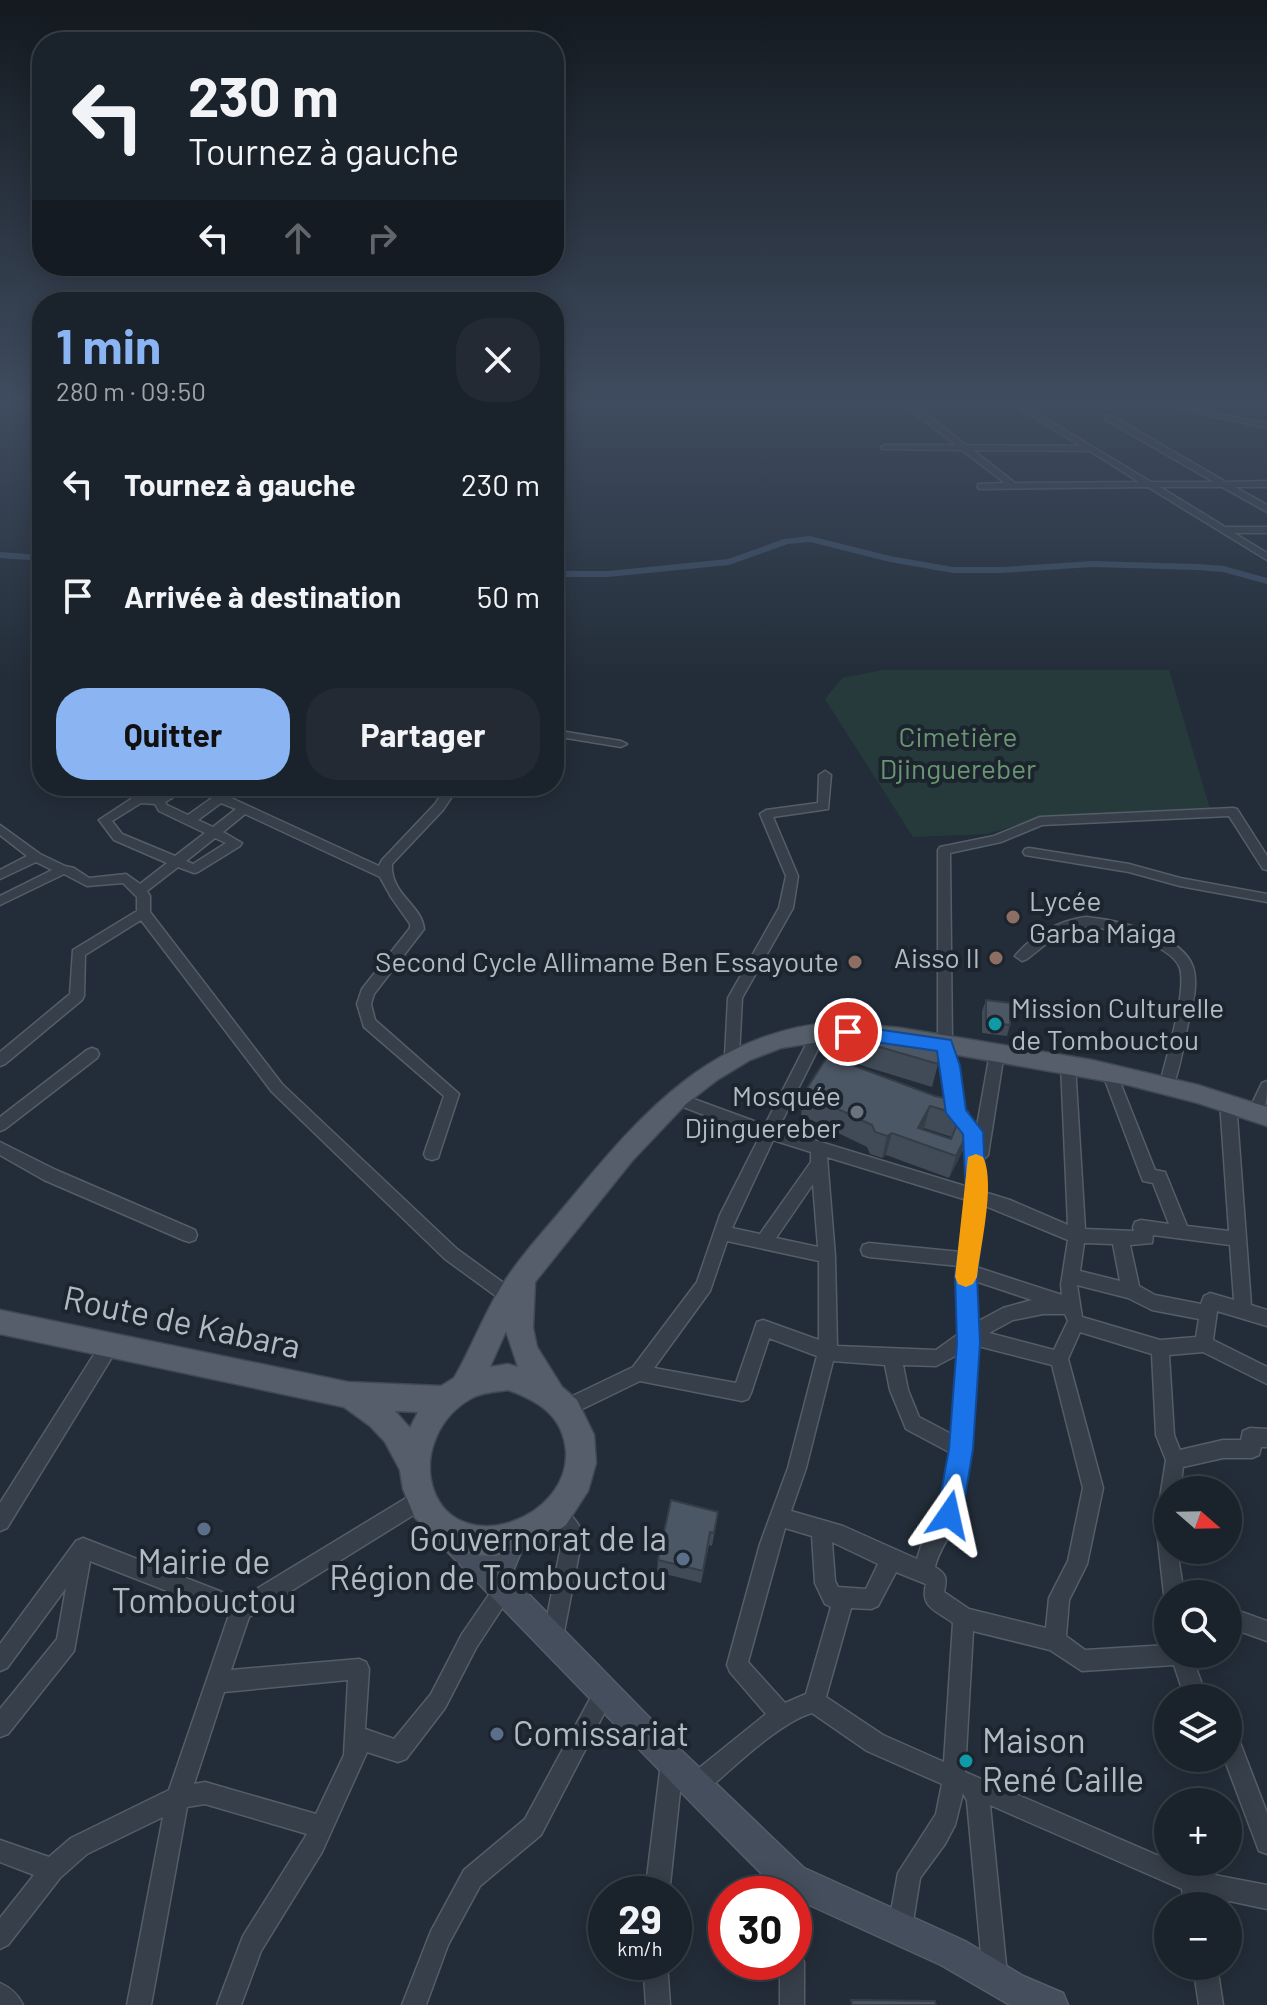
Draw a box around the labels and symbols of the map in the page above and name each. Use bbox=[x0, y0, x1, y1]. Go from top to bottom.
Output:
park label: Cimetière Djinguereber bbox=[880, 719, 1036, 785]
place label: Lycée Garba Maiga bbox=[1029, 883, 1176, 949]
marker: Lycée Garba Maiga bbox=[1004, 908, 1022, 926]
place label: Aisso II bbox=[894, 940, 980, 974]
place label: Second Cycle Allimame Ben Essayoute bbox=[375, 944, 839, 978]
marker: Aisso II bbox=[987, 949, 1005, 967]
marker: Second Cycle Allimame Ben Essayoute bbox=[846, 953, 864, 971]
place label: Mission Culturelle de Tombouctou bbox=[1011, 990, 1224, 1056]
pin bbox=[814, 998, 882, 1066]
marker: Mission Culturelle de Tombouctou bbox=[986, 1015, 1004, 1033]
place label: Mosquée Djinguereber bbox=[685, 1078, 841, 1144]
marker: Mosquée Djinguereber bbox=[848, 1103, 866, 1121]
street label: Route de Kabara bbox=[60, 1275, 305, 1366]
position arrow bbox=[907, 1473, 991, 1557]
north arrow bbox=[1154, 1476, 1242, 1564]
place label: Gouvernorat de la Région de Tombouctou bbox=[329, 1517, 667, 1597]
marker: Mairie de Tombouctou bbox=[195, 1520, 213, 1538]
place label: Mairie de Tombouctou bbox=[112, 1540, 296, 1620]
marker: Gouvernorat de la Région de Tombouctou bbox=[674, 1550, 692, 1568]
place label: Comissariat bbox=[513, 1712, 689, 1753]
place label: Maison René Caille bbox=[982, 1719, 1144, 1799]
marker: Comissariat bbox=[488, 1725, 506, 1743]
marker: Maison René Caille bbox=[957, 1752, 975, 1770]
speed limit sign: 30 bbox=[708, 1876, 812, 1980]

